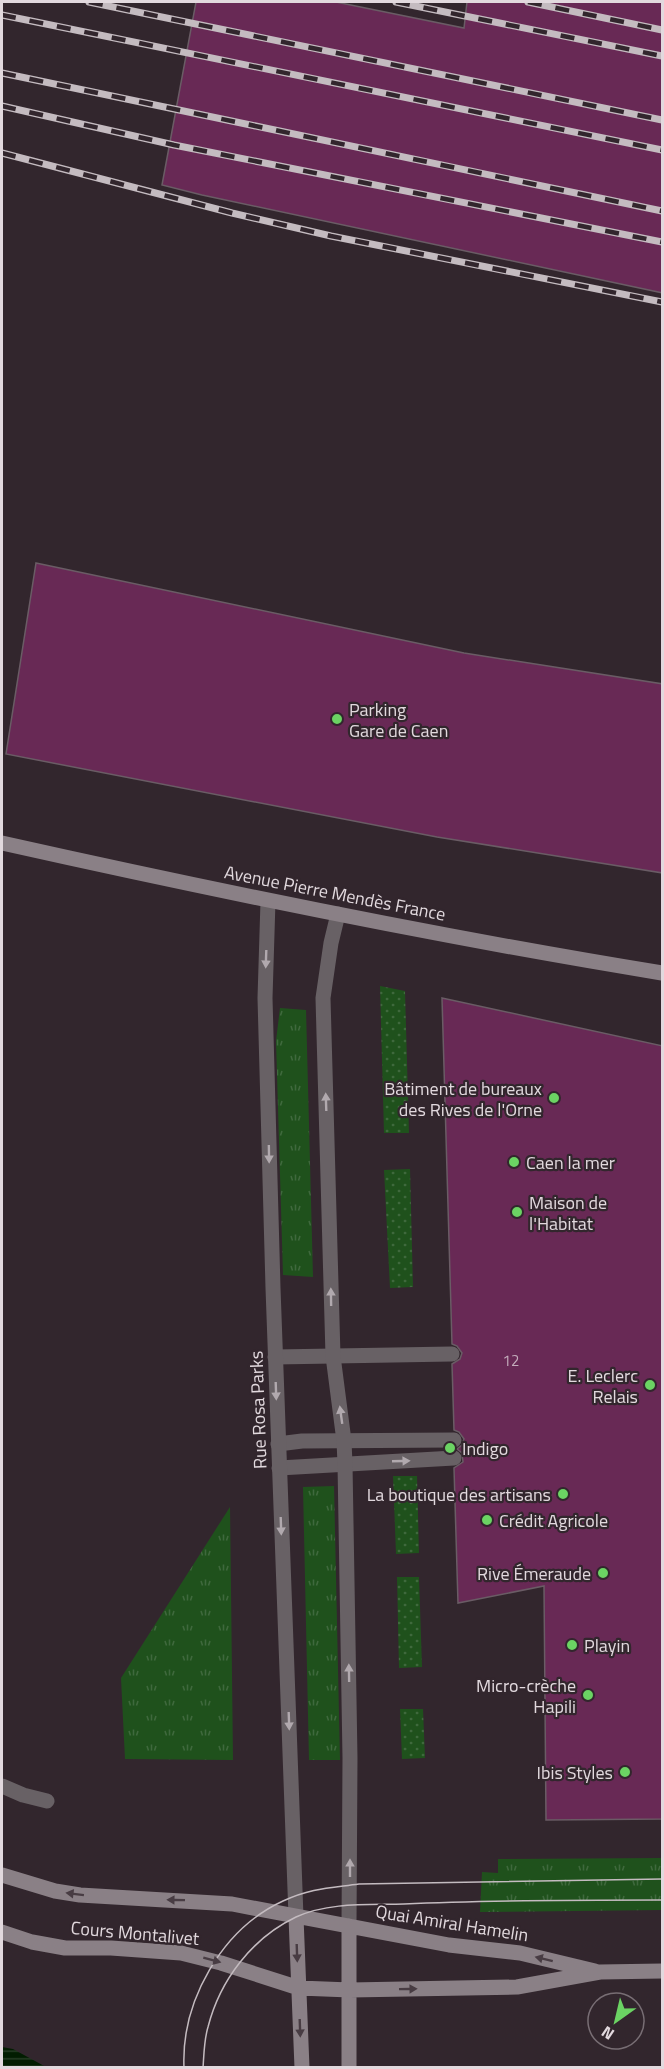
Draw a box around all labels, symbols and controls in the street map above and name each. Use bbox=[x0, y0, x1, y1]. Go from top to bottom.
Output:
place label: Parking Gare de Caen bbox=[349, 696, 448, 744]
marker: Parking Gare de Caen bbox=[330, 712, 344, 726]
street label: Avenue Pierre Mendès France bbox=[222, 858, 448, 928]
one-way arrow bbox=[262, 950, 271, 969]
place label: Bâtiment de bureaux des Rives de l'Orne bbox=[384, 1075, 542, 1123]
marker: Bâtiment de bureaux des Rives de l'Orne bbox=[547, 1091, 561, 1105]
one-way arrow bbox=[321, 1093, 331, 1112]
one-way arrow bbox=[264, 1145, 274, 1164]
place label: Caen la mer bbox=[526, 1149, 615, 1176]
marker: Caen la mer bbox=[507, 1155, 521, 1169]
place label: Maison de l'Habitat bbox=[529, 1189, 607, 1237]
marker: Maison de l'Habitat bbox=[510, 1205, 524, 1219]
one-way arrow bbox=[327, 1288, 336, 1307]
house number: 12 bbox=[503, 1349, 519, 1372]
street label: Rue Rosa Parks bbox=[242, 1350, 274, 1470]
place label: E. Leclerc Relais bbox=[568, 1362, 638, 1410]
marker: E. Leclerc Relais bbox=[643, 1378, 657, 1392]
one-way arrow bbox=[272, 1382, 281, 1401]
one-way arrow bbox=[336, 1406, 345, 1425]
place label: Indigo bbox=[462, 1435, 508, 1462]
marker: Indigo bbox=[443, 1441, 457, 1455]
one-way arrow bbox=[391, 1457, 410, 1466]
place label: La boutique des artisans bbox=[367, 1481, 551, 1508]
marker: La boutique des artisans bbox=[556, 1487, 570, 1501]
place label: Crédit Agricole bbox=[499, 1507, 608, 1534]
marker: Crédit Agricole bbox=[480, 1513, 494, 1527]
one-way arrow bbox=[277, 1517, 286, 1536]
place label: Rive Émeraude bbox=[477, 1560, 591, 1587]
marker: Rive Émeraude bbox=[596, 1566, 610, 1580]
place label: Playin bbox=[584, 1632, 630, 1659]
marker: Playin bbox=[565, 1638, 579, 1652]
one-way arrow bbox=[344, 1663, 354, 1682]
place label: Micro-crèche Hapili bbox=[476, 1672, 576, 1720]
marker: Micro-crèche Hapili bbox=[581, 1688, 595, 1702]
one-way arrow bbox=[284, 1712, 293, 1731]
place label: Ibis Styles bbox=[537, 1759, 613, 1786]
marker: Ibis Styles bbox=[618, 1765, 632, 1779]
one-way arrow bbox=[345, 1858, 355, 1877]
one-way arrow bbox=[66, 1889, 85, 1899]
one-way arrow bbox=[167, 1895, 186, 1905]
street label: Quai Amiral Hamelin bbox=[374, 1898, 530, 1948]
street label: Cours Montalivet bbox=[70, 1914, 201, 1952]
one-way arrow bbox=[293, 1943, 302, 1962]
one-way arrow bbox=[534, 1953, 553, 1963]
one-way arrow bbox=[203, 1956, 221, 1966]
one-way arrow bbox=[399, 1984, 418, 1994]
north arrow bbox=[586, 1991, 646, 2051]
one-way arrow bbox=[295, 2018, 304, 2037]
text: N bbox=[596, 2020, 619, 2046]

